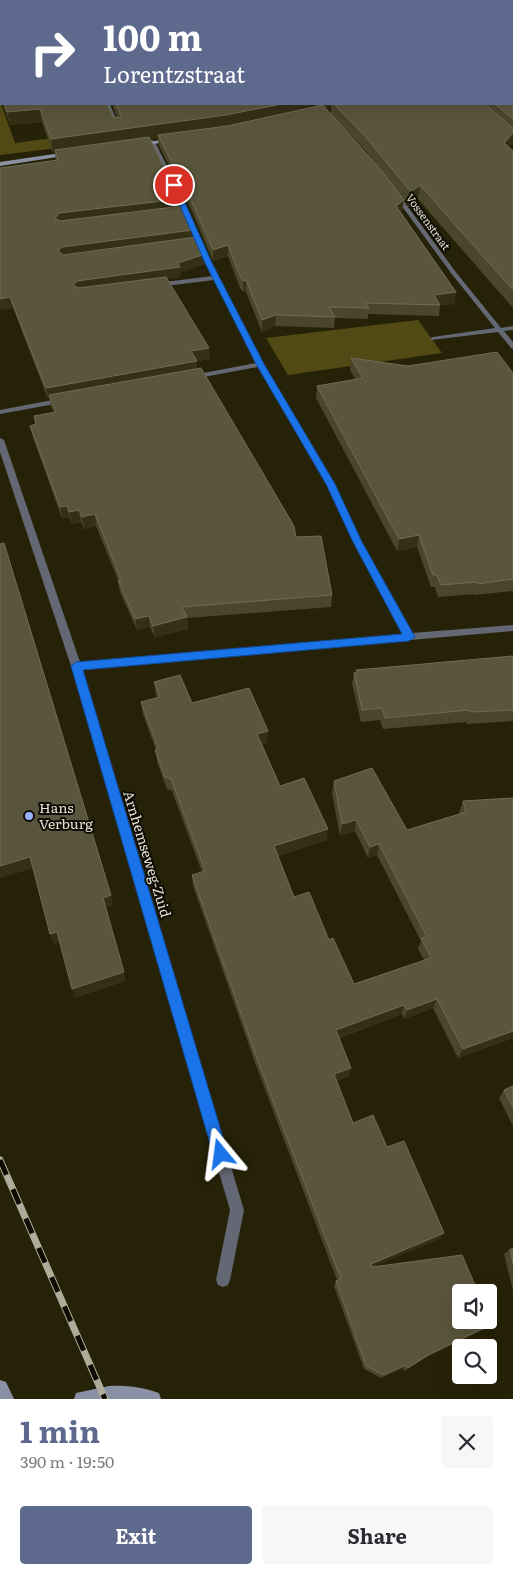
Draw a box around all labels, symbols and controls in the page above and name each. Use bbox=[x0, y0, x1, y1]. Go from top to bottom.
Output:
text: 100 m bbox=[103, 10, 203, 62]
icon: right bbox=[20, 20, 85, 85]
text: Lorentzstraat bbox=[103, 57, 245, 90]
pin bbox=[153, 164, 195, 206]
icon: arrive bbox=[160, 171, 188, 199]
street label: Vossenstraat bbox=[403, 190, 455, 253]
street label: Arnhemseweg-Zuid bbox=[119, 788, 177, 920]
place label: Hans Verburg bbox=[39, 797, 93, 833]
marker: Hans Verburg bbox=[23, 810, 35, 822]
position arrow bbox=[194, 1127, 246, 1179]
map controls bbox=[452, 1284, 497, 1384]
button: sound bbox=[452, 1284, 497, 1329]
button: search bbox=[452, 1339, 497, 1384]
text: 1 min bbox=[20, 1408, 100, 1452]
button: close bbox=[441, 1416, 493, 1468]
text: 390 m · 19:50 bbox=[20, 1449, 114, 1473]
button: Exit bbox=[20, 1506, 252, 1564]
button: Share bbox=[262, 1506, 493, 1564]

